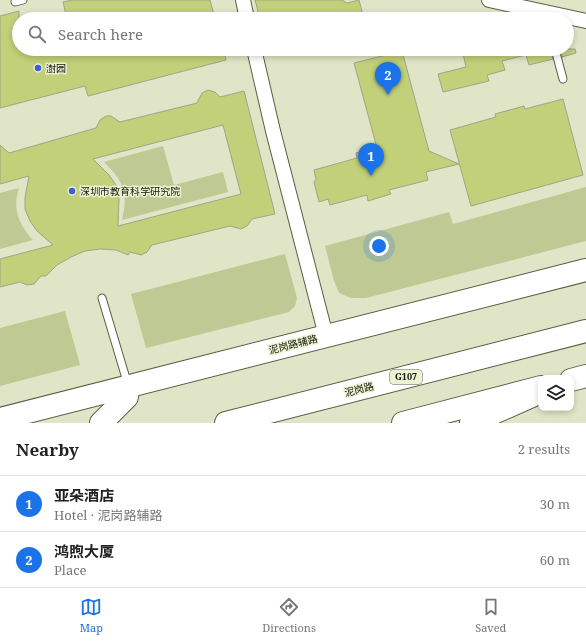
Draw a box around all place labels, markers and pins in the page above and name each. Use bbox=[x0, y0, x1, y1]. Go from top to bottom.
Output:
place label: 澍园 bbox=[46, 61, 66, 75]
pin: 2 bbox=[375, 62, 401, 95]
marker: 澍园 bbox=[33, 63, 43, 73]
pin: 1 bbox=[358, 143, 384, 176]
place label: 深圳市教育科学研究院 bbox=[80, 184, 180, 198]
marker: 深圳市教育科学研究院 bbox=[67, 186, 77, 196]

